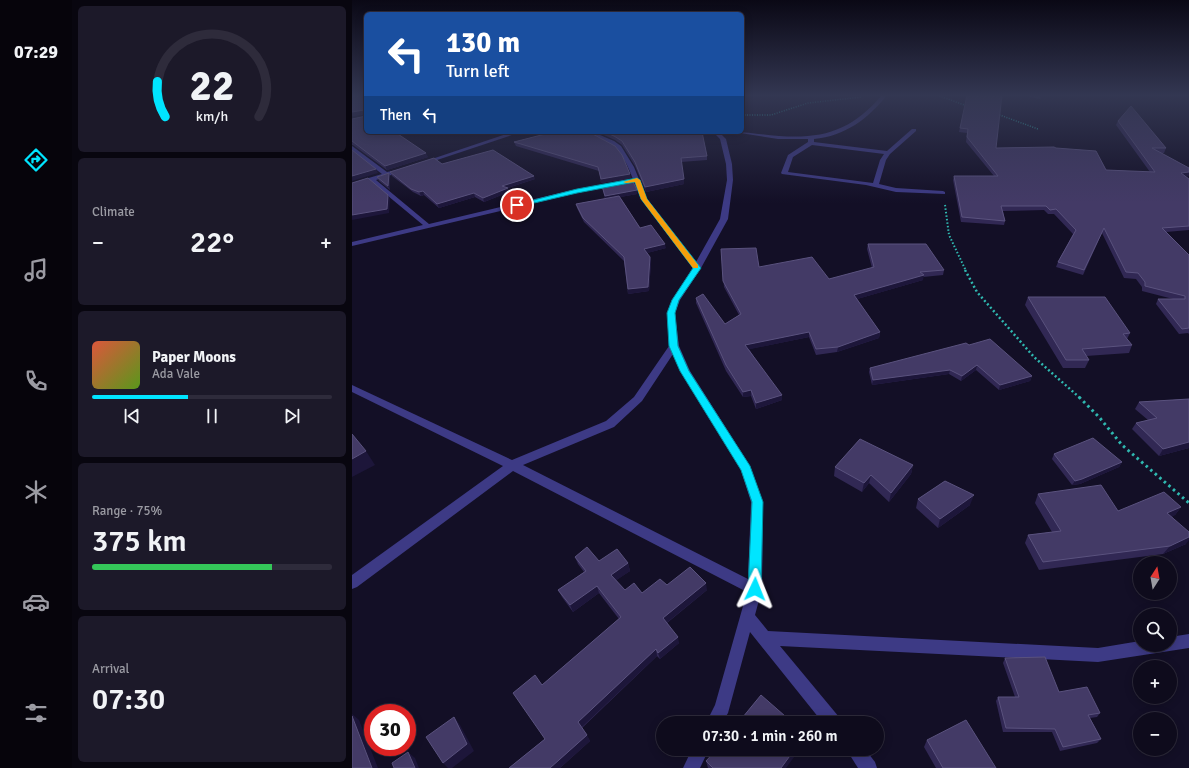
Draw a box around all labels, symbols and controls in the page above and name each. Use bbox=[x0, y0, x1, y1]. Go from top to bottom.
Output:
text: 130 m bbox=[446, 26, 520, 60]
icon: left bbox=[380, 28, 432, 80]
text: 07:29 bbox=[14, 41, 58, 63]
text: Turn left bbox=[446, 60, 509, 82]
text: 22 bbox=[190, 61, 234, 112]
icon: left bbox=[419, 104, 441, 126]
text: Then bbox=[380, 106, 411, 124]
text: km/h bbox=[196, 108, 228, 125]
icon: directions bbox=[22, 146, 50, 174]
pin bbox=[500, 188, 534, 222]
icon: arrive bbox=[506, 194, 528, 216]
text: Climate bbox=[92, 204, 135, 220]
text: 22° bbox=[190, 224, 234, 261]
text: − bbox=[92, 229, 104, 256]
text: + bbox=[320, 229, 332, 256]
icon: music bbox=[22, 256, 50, 284]
text: Paper Moons bbox=[152, 348, 236, 366]
text: Ada Vale bbox=[152, 366, 200, 382]
icon: phone bbox=[22, 367, 50, 395]
icon: previous bbox=[121, 405, 143, 427]
icon: pause bbox=[201, 405, 223, 427]
icon: next bbox=[281, 405, 303, 427]
icon: climate bbox=[22, 478, 50, 506]
text: Range · 75% bbox=[92, 503, 162, 519]
text: 375 km bbox=[92, 523, 187, 560]
north arrow bbox=[1133, 556, 1177, 600]
map controls bbox=[1133, 556, 1177, 756]
position arrow bbox=[734, 568, 776, 610]
icon: car bbox=[22, 588, 50, 616]
button: search bbox=[1133, 608, 1177, 652]
button: + bbox=[1133, 660, 1177, 704]
text: Arrival bbox=[92, 661, 129, 677]
text: 07:30 bbox=[92, 681, 165, 718]
icon: filters bbox=[22, 699, 50, 727]
speed limit sign: 30 bbox=[364, 704, 416, 756]
button: − bbox=[1133, 712, 1177, 756]
text: 07:30 · 1 min · 260 m bbox=[703, 727, 837, 745]

